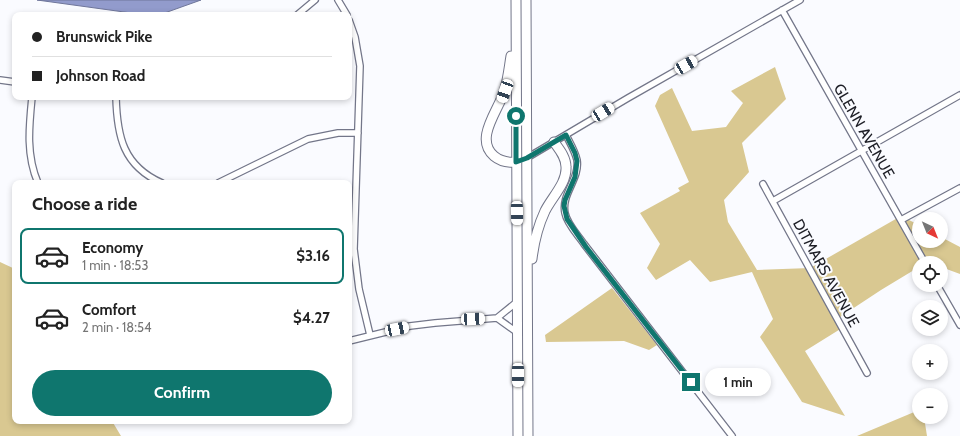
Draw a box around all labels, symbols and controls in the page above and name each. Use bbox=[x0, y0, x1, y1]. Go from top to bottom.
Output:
text: Brunswick Pike bbox=[56, 28, 152, 46]
car bbox=[673, 54, 699, 76]
text: Johnson Road bbox=[56, 67, 145, 85]
car bbox=[495, 78, 515, 104]
street label: GLENN AVENUE bbox=[830, 81, 898, 181]
car bbox=[590, 101, 616, 123]
route start bbox=[507, 107, 525, 125]
text: Choose a ride bbox=[32, 193, 137, 215]
car bbox=[511, 201, 523, 225]
north arrow bbox=[912, 212, 948, 248]
map controls bbox=[912, 212, 948, 424]
street label: DITMARS AVENUE bbox=[789, 216, 863, 330]
icon: car bbox=[34, 238, 70, 274]
text: Economy bbox=[82, 239, 143, 257]
text: $3.16 bbox=[296, 247, 330, 265]
button: locate bbox=[912, 256, 948, 292]
text: 1 min · 18:53 bbox=[82, 257, 148, 273]
icon: car bbox=[34, 300, 70, 336]
button: layers bbox=[912, 300, 948, 336]
text: Comfort bbox=[82, 301, 136, 319]
text: $4.27 bbox=[293, 309, 330, 327]
car bbox=[461, 312, 485, 326]
text: 2 min · 18:54 bbox=[82, 319, 151, 335]
car bbox=[384, 321, 410, 337]
button: + bbox=[912, 344, 948, 380]
car bbox=[512, 363, 524, 387]
callout: 1 min bbox=[705, 368, 771, 396]
button: Confirm bbox=[32, 370, 332, 416]
route end bbox=[682, 373, 700, 391]
text: 1 min bbox=[723, 374, 753, 390]
button: − bbox=[912, 388, 948, 424]

